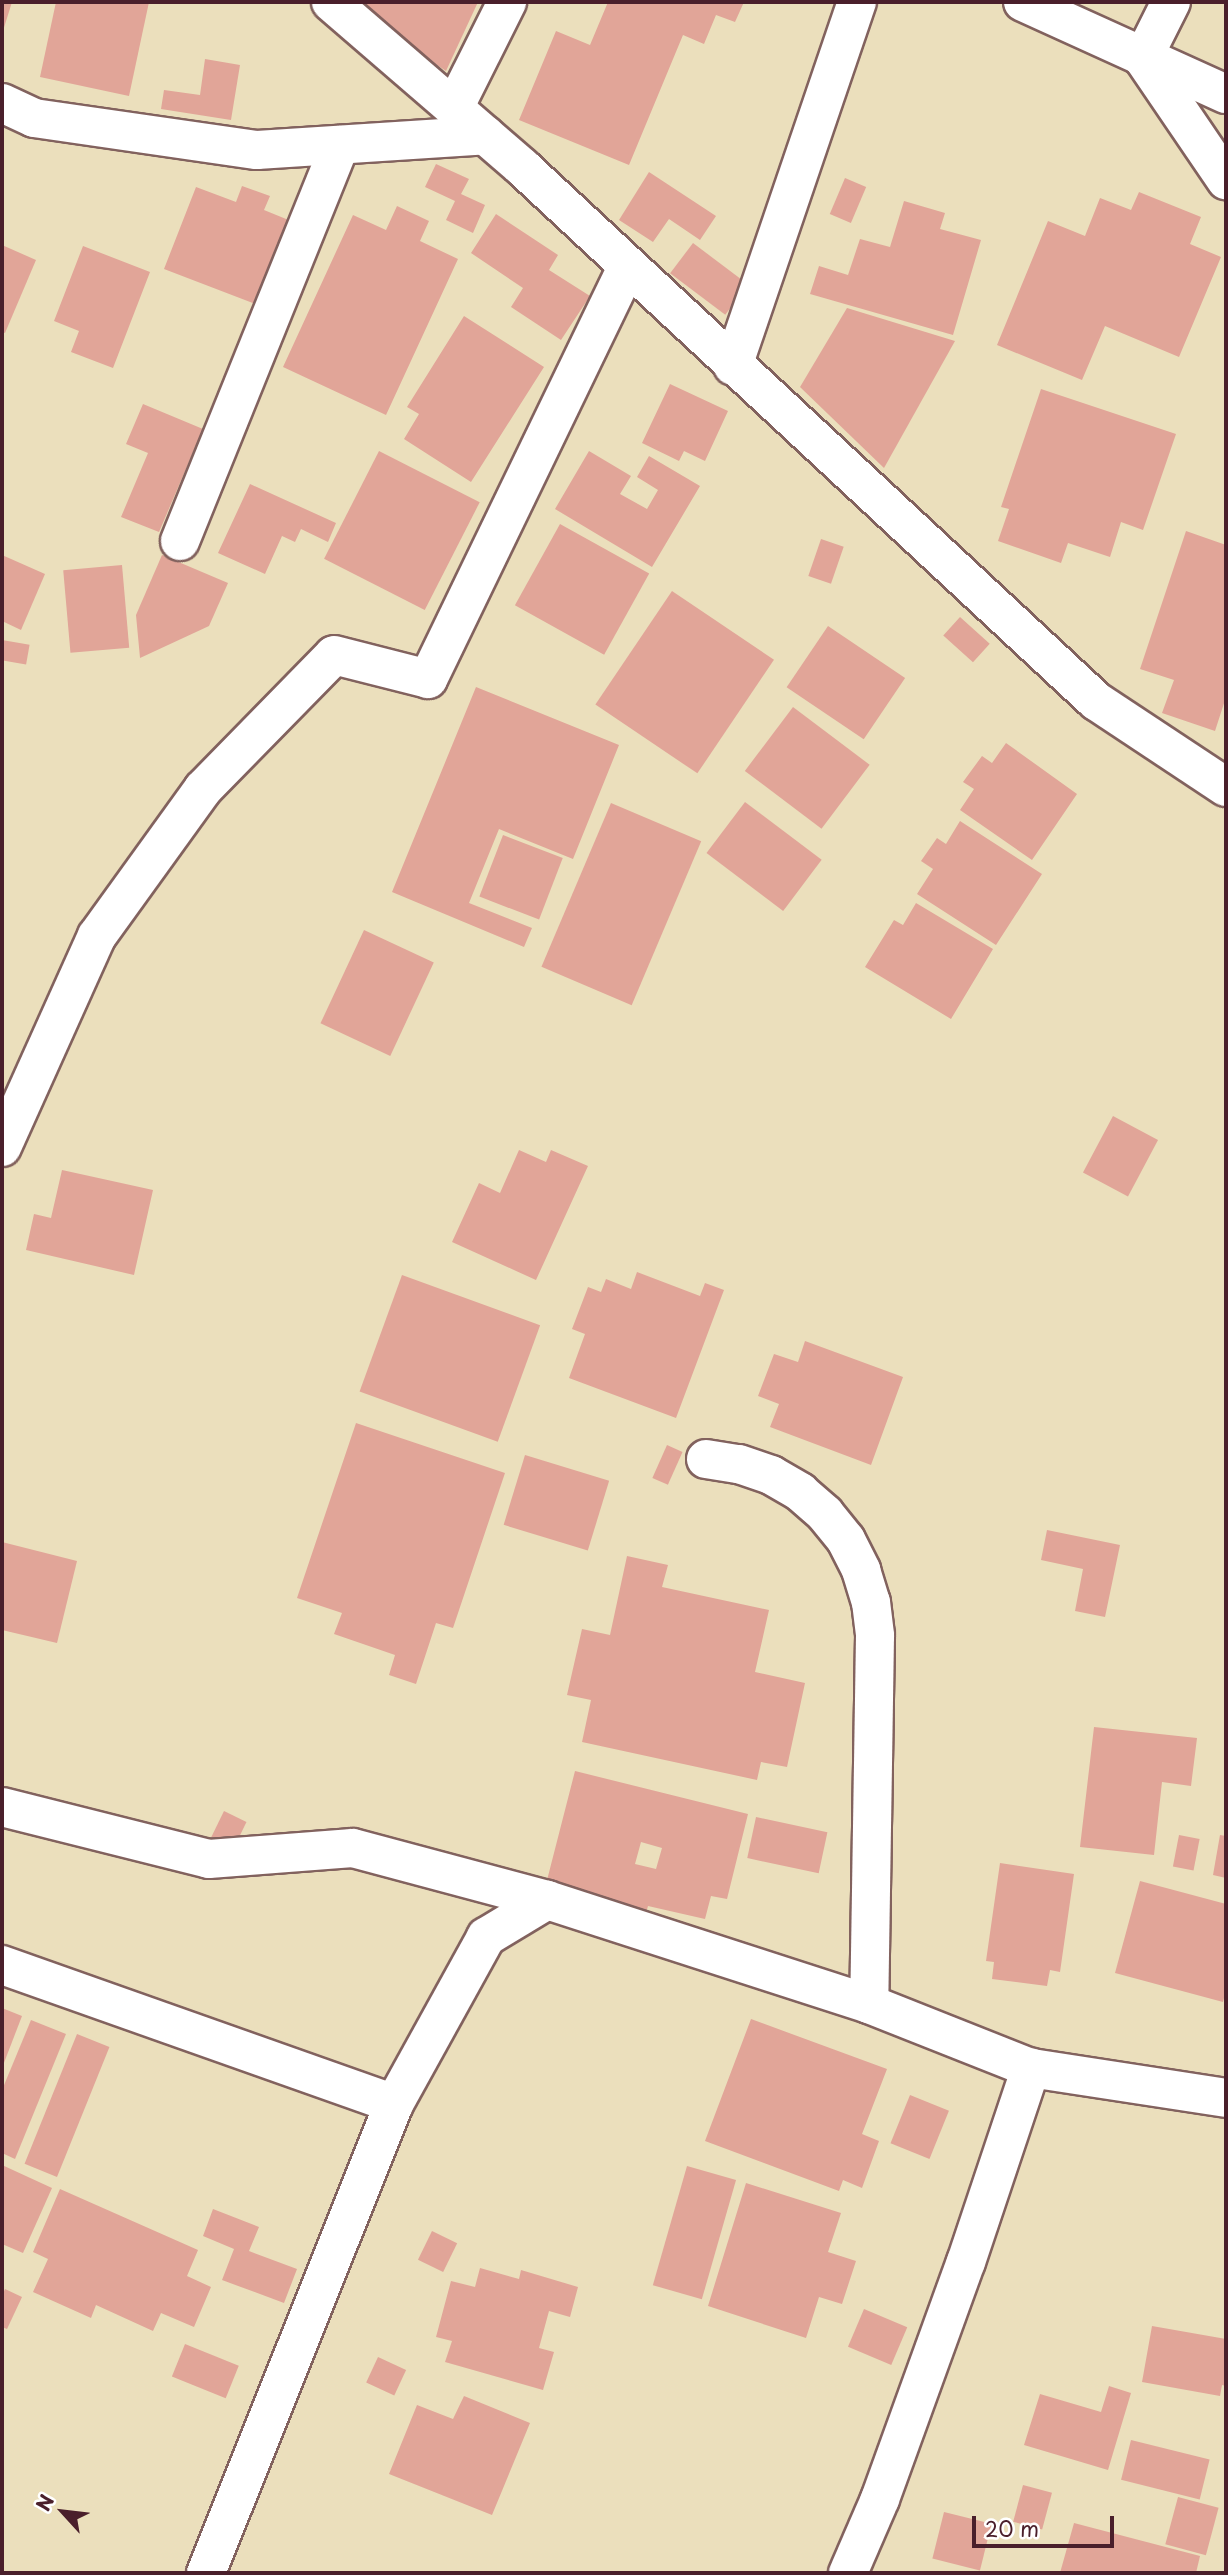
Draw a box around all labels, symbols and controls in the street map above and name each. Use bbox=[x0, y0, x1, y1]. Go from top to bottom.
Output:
north arrow bbox=[28, 2477, 98, 2547]
text: N bbox=[28, 2489, 60, 2516]
scale bar bbox=[976, 2502, 1118, 2546]
text: 20 m bbox=[985, 2512, 1039, 2544]

